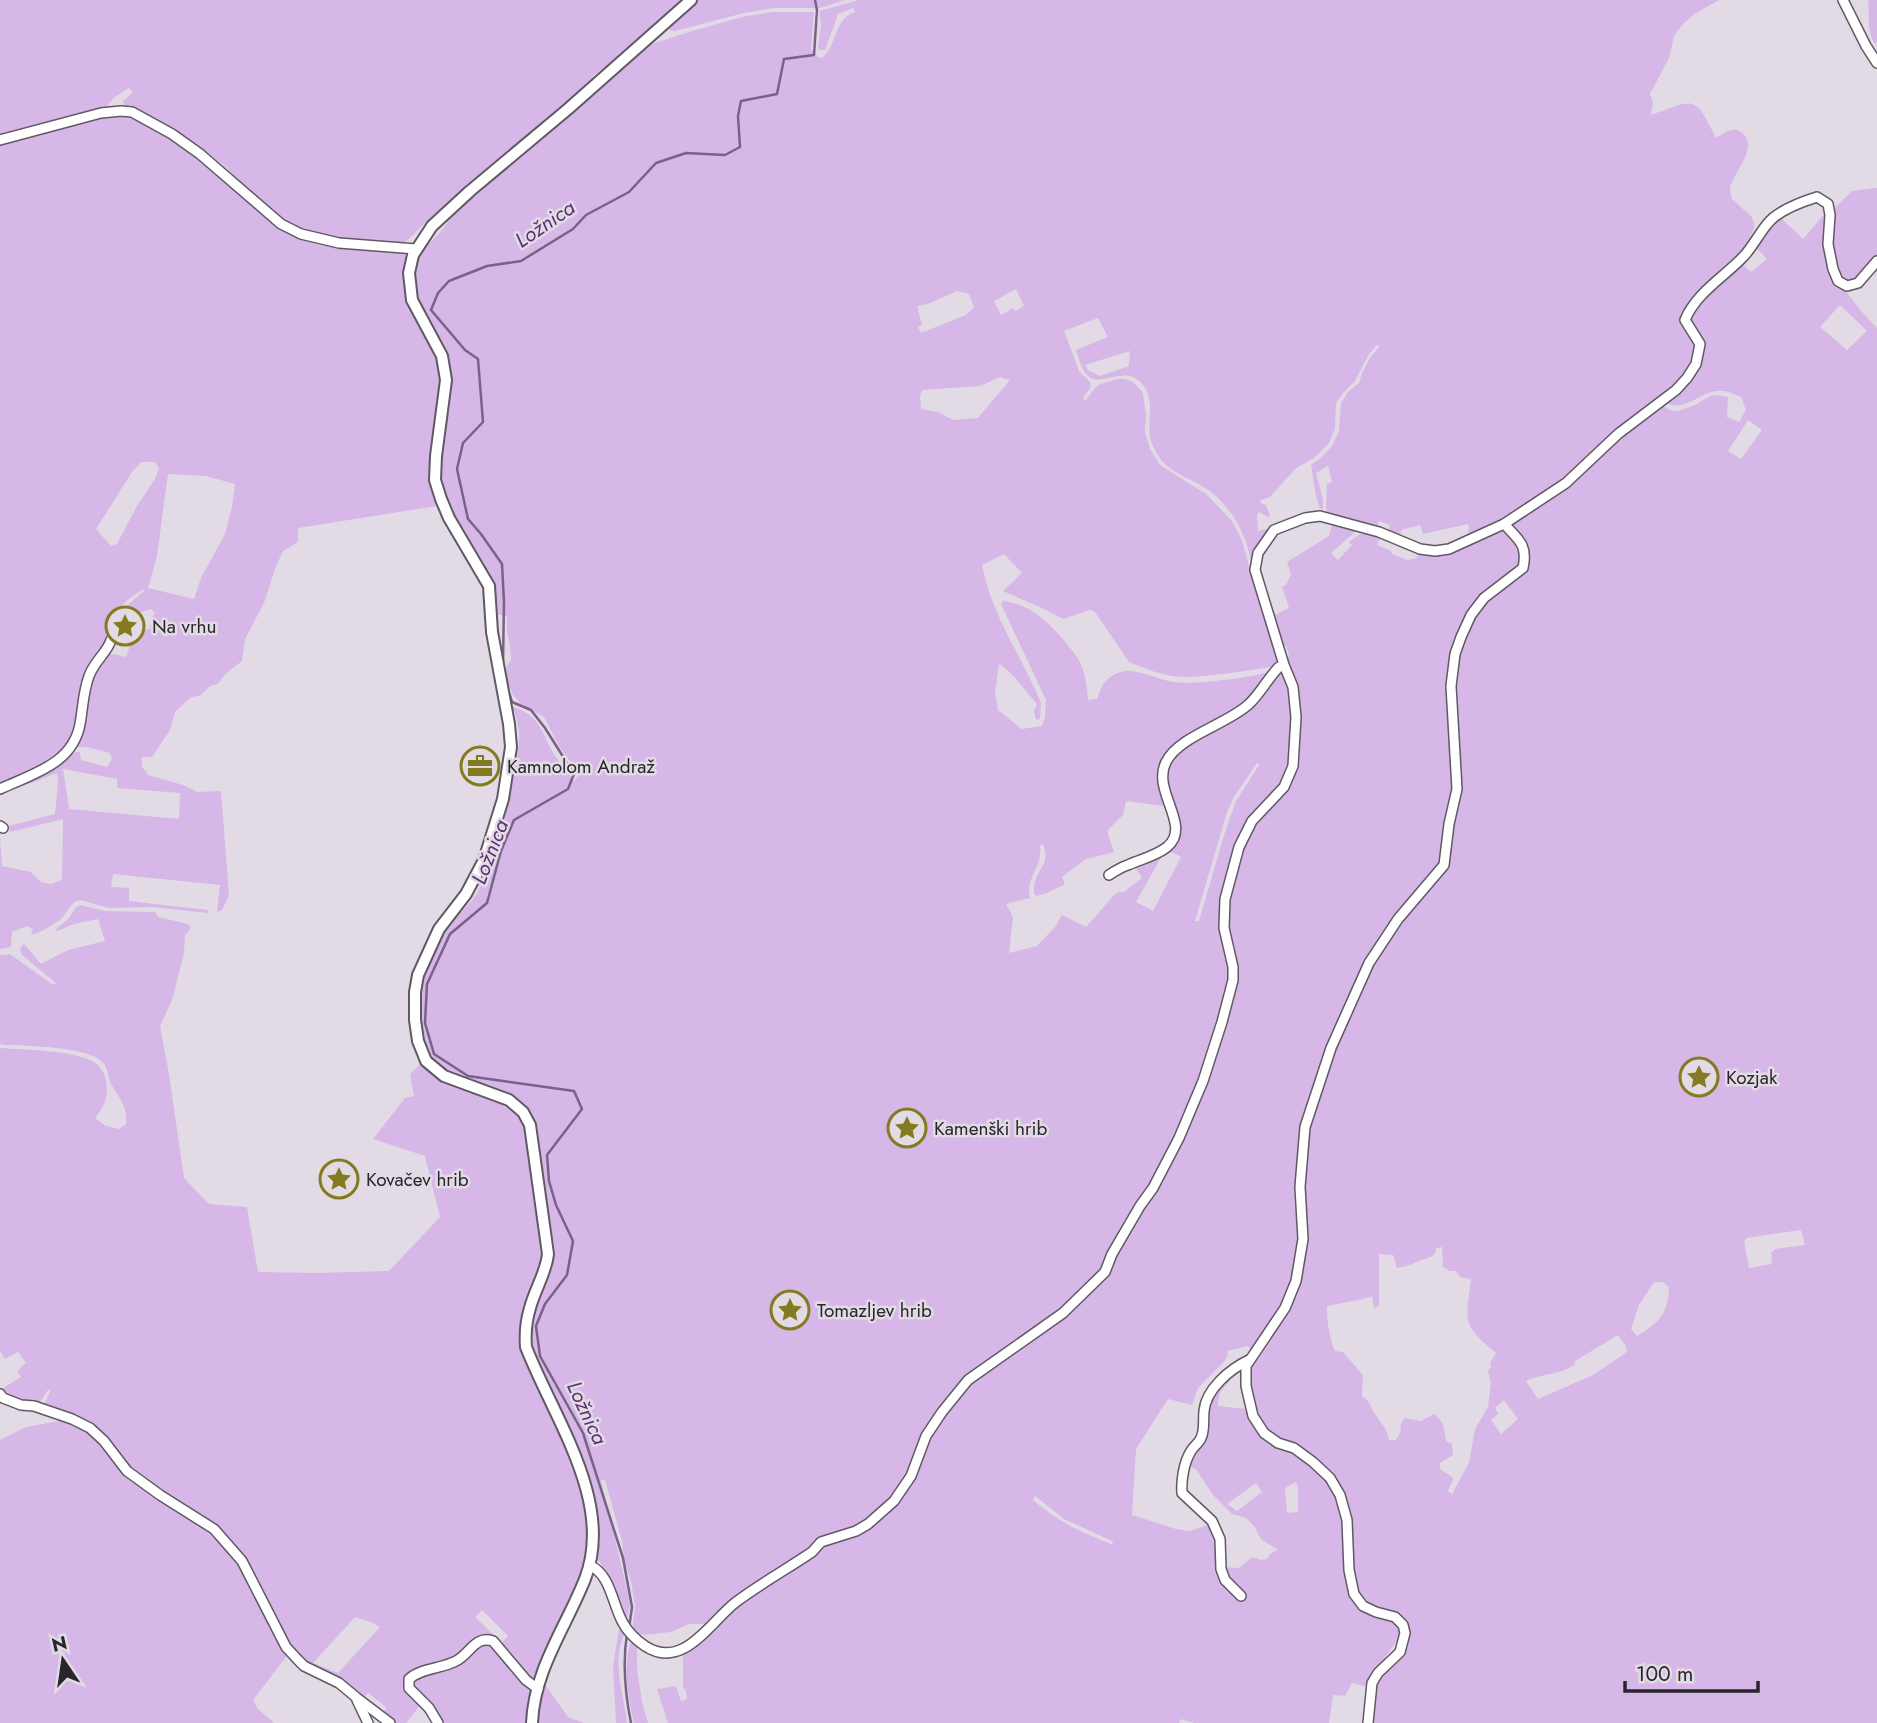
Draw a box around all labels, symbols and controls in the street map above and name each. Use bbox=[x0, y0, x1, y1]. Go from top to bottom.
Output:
water label: Ložnica bbox=[509, 193, 581, 255]
place icon: Na vrhu bbox=[104, 605, 146, 647]
place label: Na vrhu bbox=[152, 613, 216, 640]
office icon: Kamnolom Andraž bbox=[459, 745, 501, 787]
place label: Kamnolom Andraž bbox=[507, 753, 655, 780]
water label: Ložnica bbox=[464, 815, 516, 889]
place icon: Kozjak bbox=[1678, 1056, 1720, 1098]
place label: Kozjak bbox=[1726, 1064, 1778, 1091]
place icon: Kamenški hrib bbox=[886, 1107, 928, 1149]
place label: Kamenški hrib bbox=[934, 1115, 1048, 1142]
place icon: Kovačev hrib bbox=[318, 1158, 360, 1200]
place label: Kovačev hrib bbox=[366, 1166, 469, 1193]
place icon: Tomazljev hrib bbox=[769, 1289, 811, 1331]
place label: Tomazljev hrib bbox=[817, 1297, 932, 1324]
water label: Ložnica bbox=[559, 1376, 615, 1450]
north arrow bbox=[28, 1625, 98, 1695]
text: N bbox=[49, 1629, 70, 1659]
scale bar bbox=[1625, 1650, 1758, 1694]
text: 100 m bbox=[1636, 1659, 1693, 1689]

